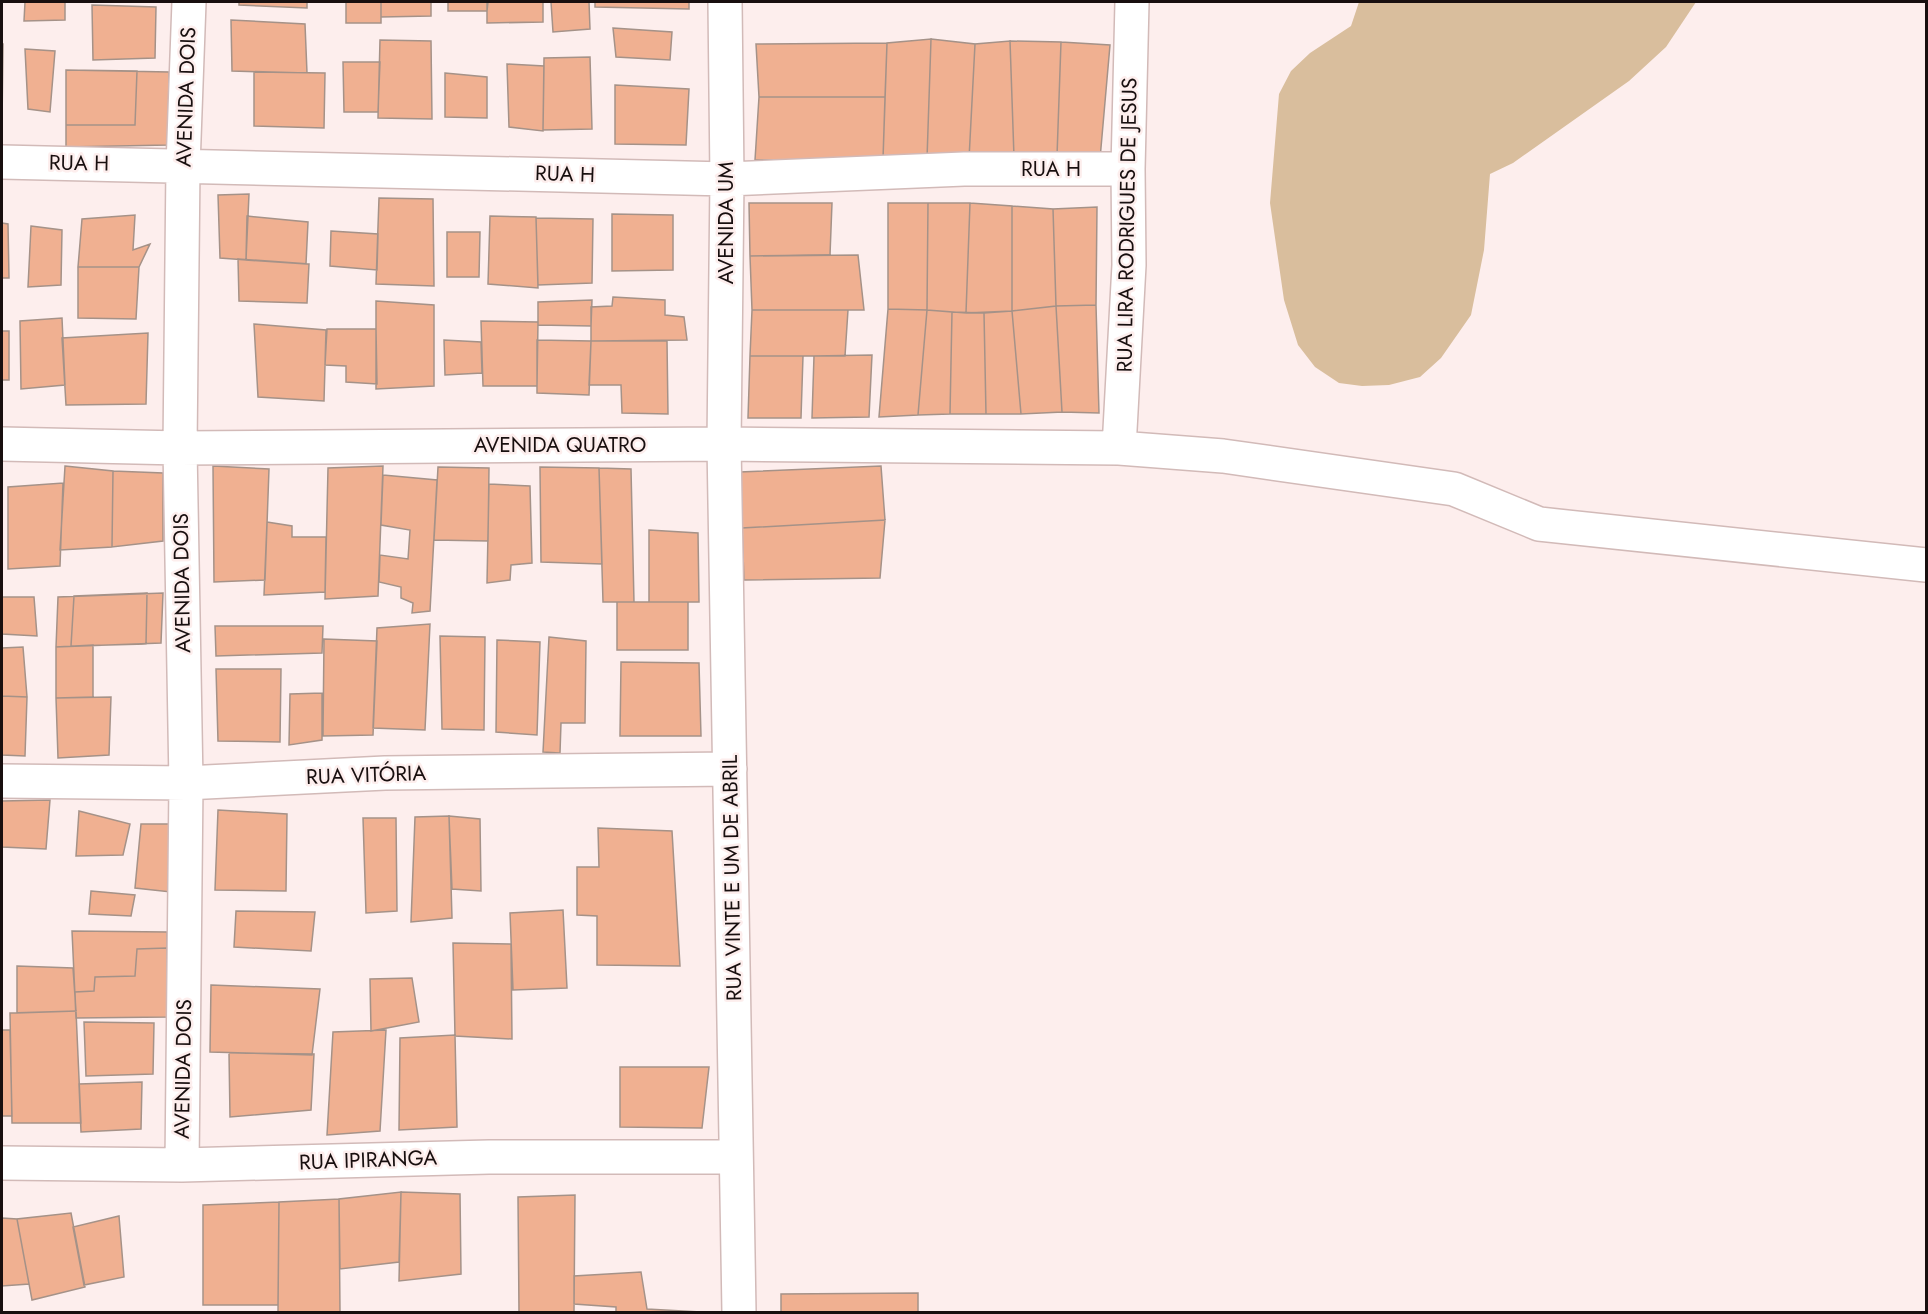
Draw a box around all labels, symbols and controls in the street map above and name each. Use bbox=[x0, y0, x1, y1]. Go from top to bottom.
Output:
street label: AVENIDA DOIS bbox=[169, 27, 203, 167]
street label: RUA LIRA RODRIGUES DE JESUS bbox=[1109, 77, 1145, 373]
street label: RUA H bbox=[49, 147, 109, 179]
street label: RUA H bbox=[1021, 154, 1081, 184]
street label: RUA H bbox=[534, 158, 596, 190]
street label: AVENIDA UM bbox=[711, 162, 741, 284]
street label: AVENIDA QUATRO bbox=[474, 430, 646, 460]
street label: AVENIDA DOIS bbox=[166, 513, 198, 653]
street label: RUA VINTE E UM DE ABRIL bbox=[715, 754, 749, 1001]
street label: RUA VITÓRIA bbox=[305, 758, 427, 792]
street label: AVENIDA DOIS bbox=[167, 999, 199, 1139]
street label: RUA IPIRANGA bbox=[298, 1143, 438, 1177]

